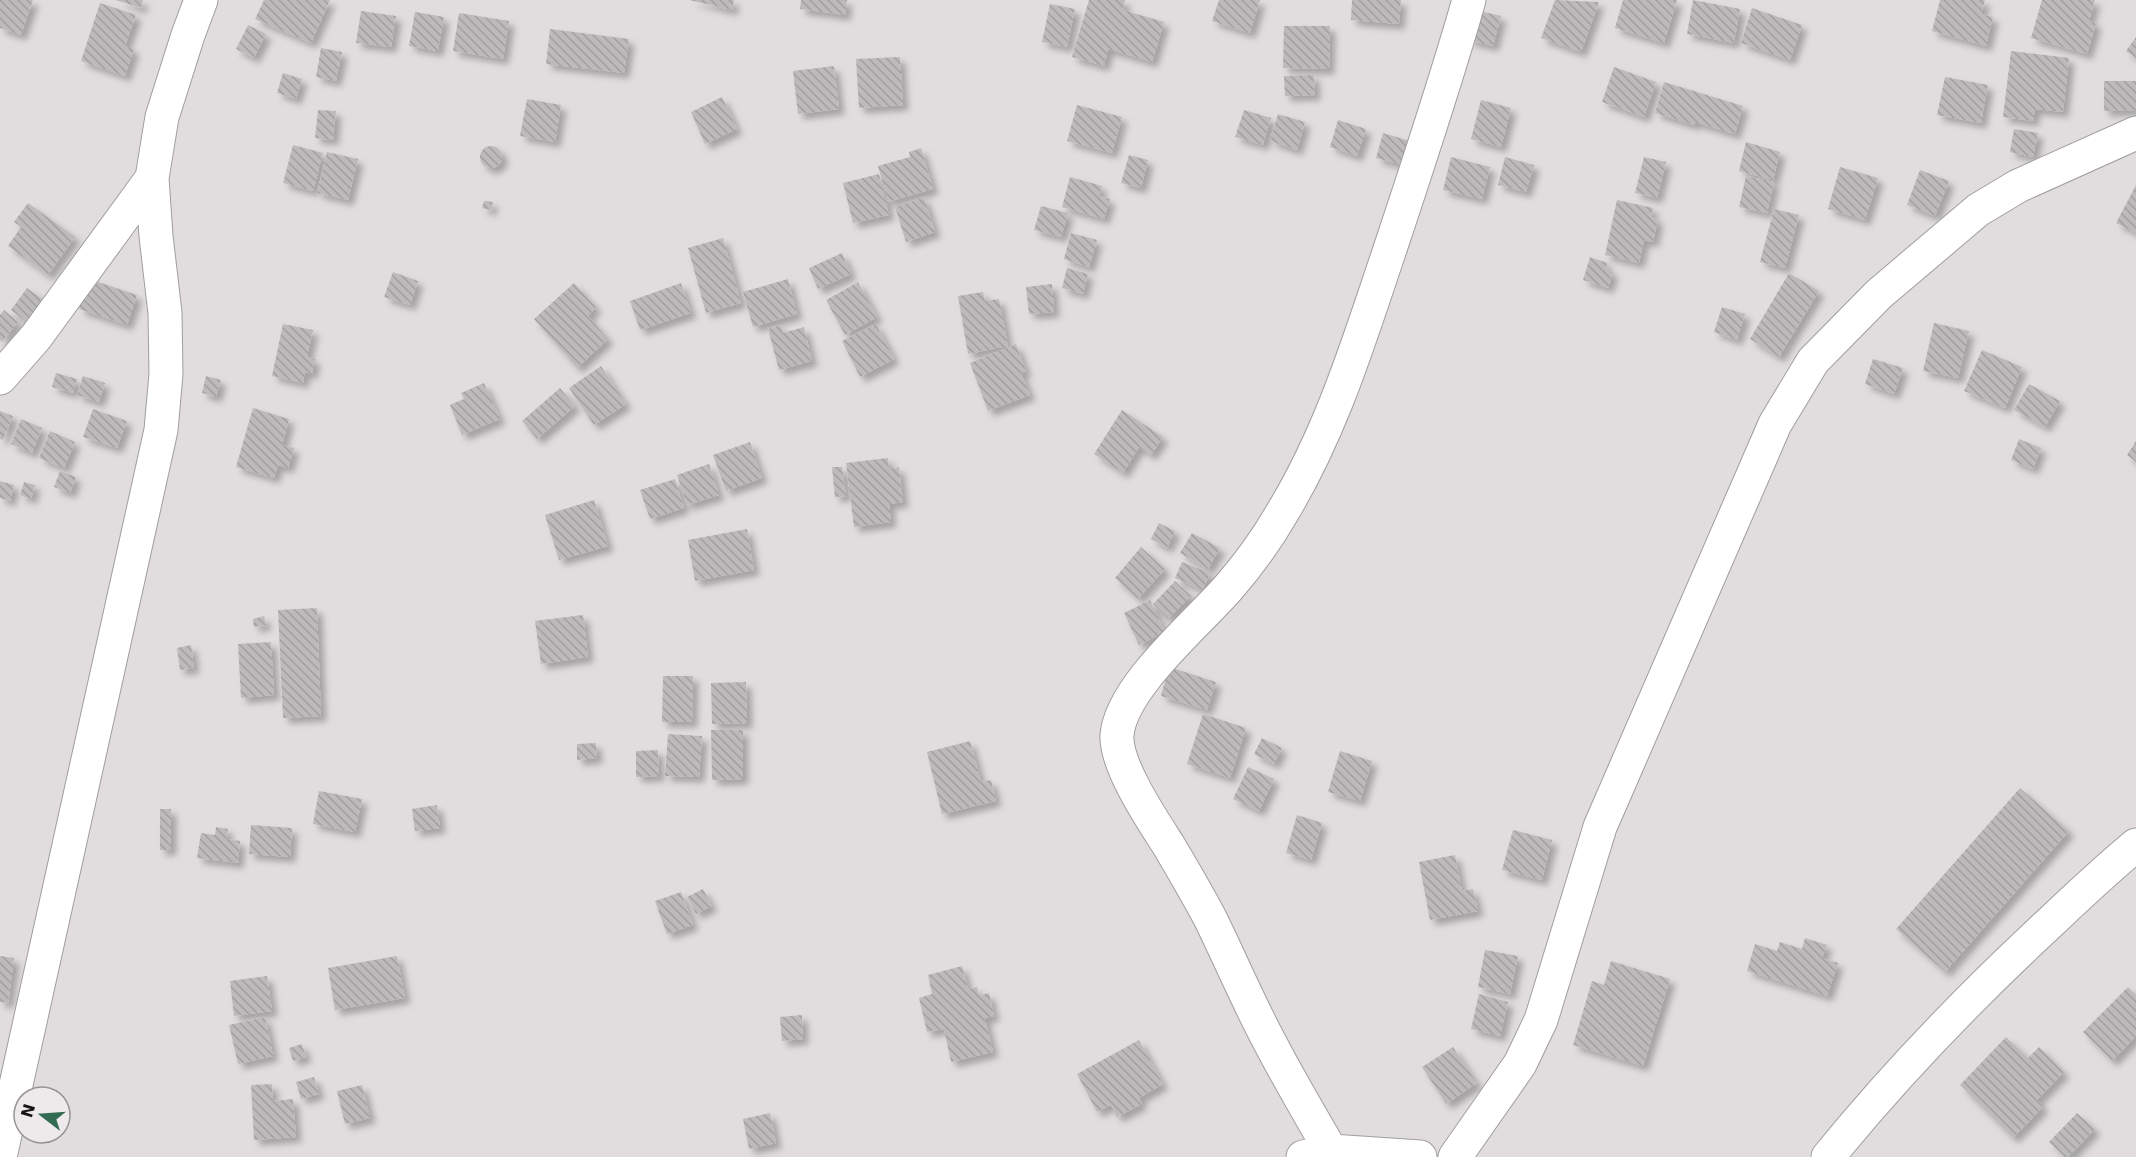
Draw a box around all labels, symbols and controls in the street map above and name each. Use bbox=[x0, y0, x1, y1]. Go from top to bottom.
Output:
north arrow bbox=[12, 1085, 72, 1145]
text: N bbox=[17, 1102, 39, 1120]

